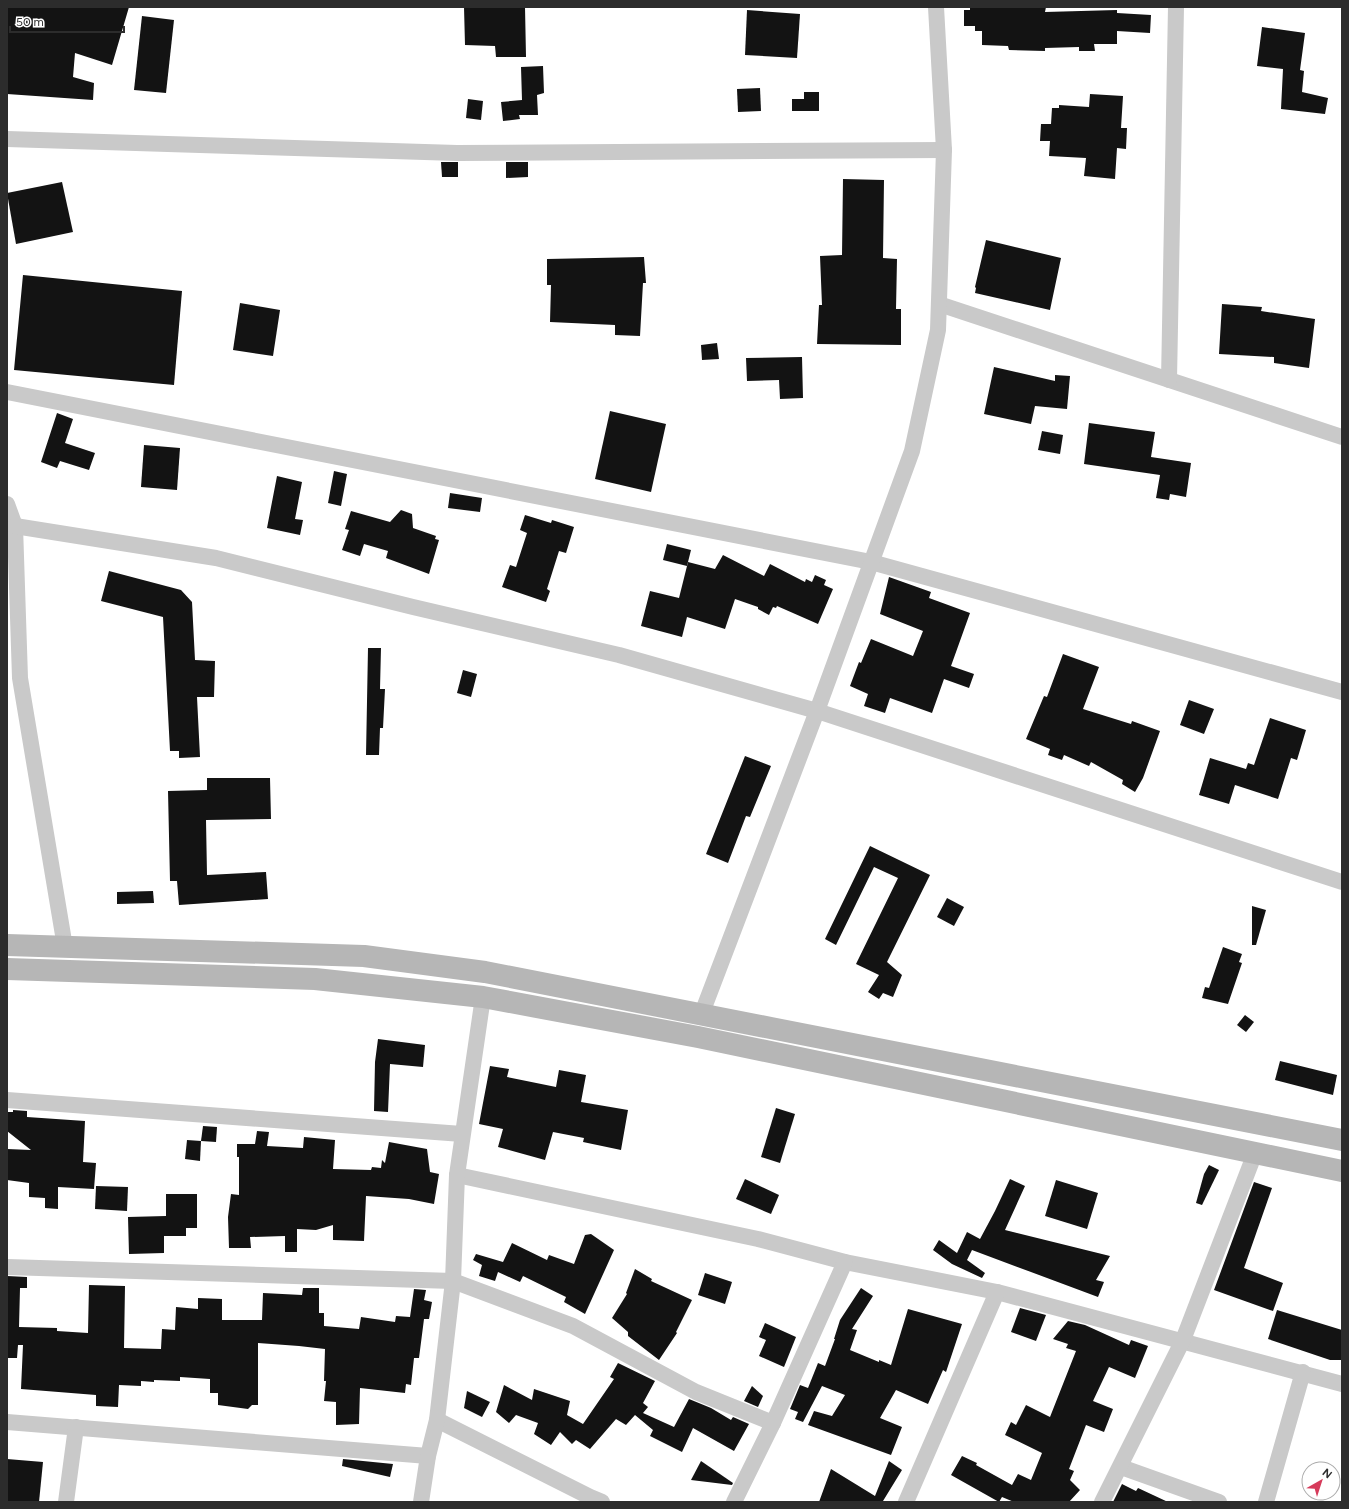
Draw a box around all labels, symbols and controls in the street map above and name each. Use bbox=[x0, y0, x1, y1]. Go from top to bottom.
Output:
scale bar bbox=[10, 8, 124, 34]
text: 50 m bbox=[16, 15, 44, 29]
north arrow bbox=[1301, 1461, 1341, 1501]
text: N bbox=[1320, 1466, 1334, 1481]

